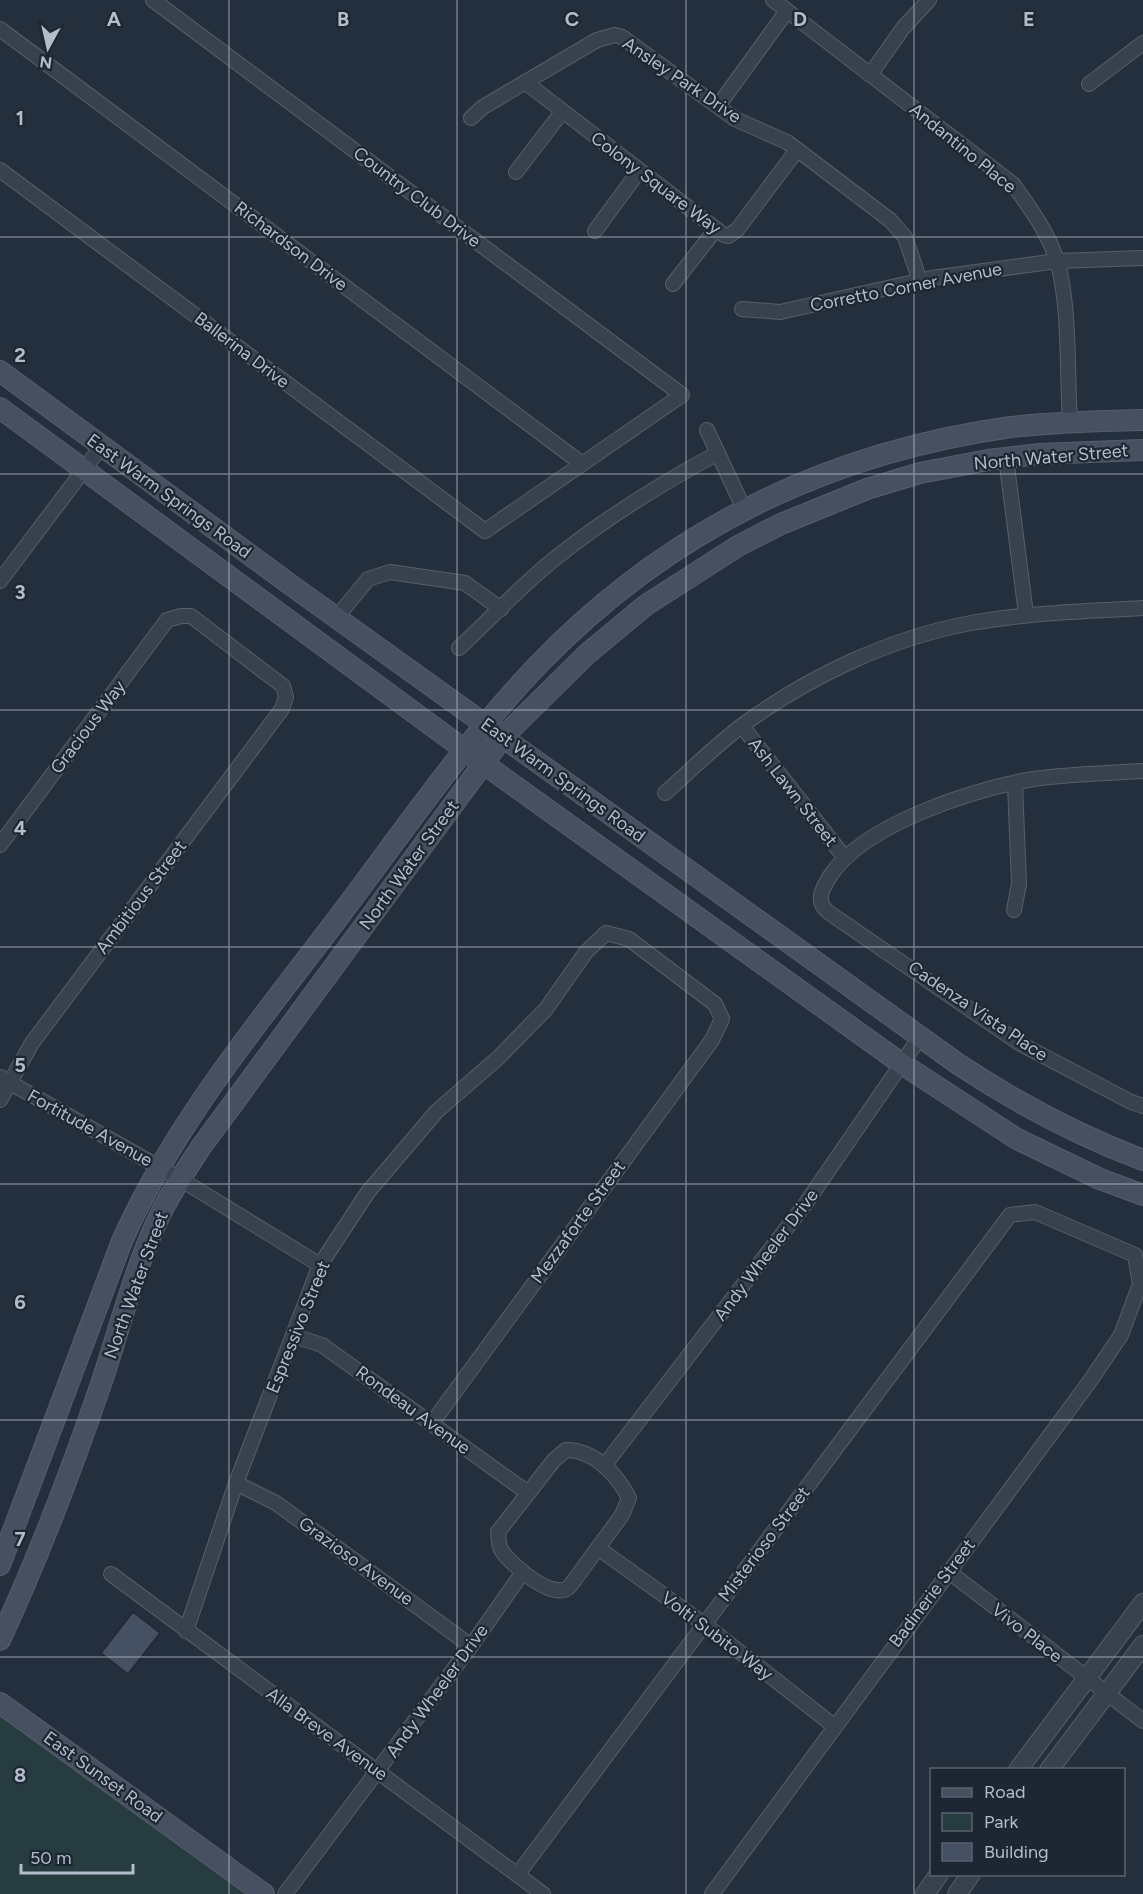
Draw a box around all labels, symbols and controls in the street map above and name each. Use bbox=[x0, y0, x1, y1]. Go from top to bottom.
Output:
text: A bbox=[107, 7, 122, 31]
text: B bbox=[337, 7, 349, 31]
text: C bbox=[565, 7, 579, 31]
text: D bbox=[793, 7, 807, 31]
text: E bbox=[1023, 7, 1035, 31]
north arrow bbox=[18, 18, 78, 78]
street label: Ansley Park Drive bbox=[618, 32, 746, 128]
text: N bbox=[39, 52, 53, 73]
street label: Andantino Place bbox=[905, 98, 1021, 198]
text: 1 bbox=[16, 106, 24, 130]
street label: Colony Square Way bbox=[586, 127, 726, 240]
street label: Country Club Drive bbox=[349, 142, 485, 252]
street label: Richardson Drive bbox=[230, 196, 352, 296]
street label: Corretto Corner Avenue bbox=[808, 258, 1004, 316]
street label: Ballerina Drive bbox=[190, 307, 294, 393]
text: 2 bbox=[14, 343, 26, 367]
street label: East Warm Springs Road bbox=[82, 429, 256, 563]
street label: North Water Street bbox=[973, 439, 1129, 475]
text: 3 bbox=[14, 580, 26, 604]
street label: Gracious Way bbox=[46, 676, 131, 778]
street label: East Warm Springs Road bbox=[476, 713, 650, 847]
street label: Ash Lawn Street bbox=[744, 733, 843, 851]
street label: North Water Street bbox=[355, 796, 464, 934]
text: 4 bbox=[14, 816, 27, 840]
street label: Ambitious Street bbox=[91, 836, 191, 958]
street label: Cadenza Vista Place bbox=[904, 956, 1052, 1066]
text: 5 bbox=[14, 1053, 26, 1077]
street label: Fortitude Avenue bbox=[24, 1085, 157, 1172]
street label: Mezzaforte Street bbox=[526, 1156, 630, 1288]
street label: Andy Wheeler Drive bbox=[709, 1185, 823, 1325]
street label: North Water Street bbox=[99, 1208, 173, 1362]
street label: Espressivo Street bbox=[261, 1257, 335, 1396]
text: 6 bbox=[14, 1290, 26, 1314]
street label: Rondeau Avenue bbox=[351, 1361, 475, 1459]
street label: Misterioso Street bbox=[713, 1482, 815, 1606]
street label: Grazioso Avenue bbox=[294, 1512, 418, 1610]
text: 7 bbox=[14, 1527, 26, 1551]
street label: Badinerie Street bbox=[884, 1534, 980, 1651]
street label: Volti Subito Way bbox=[657, 1587, 778, 1685]
street label: Vivo Place bbox=[987, 1599, 1067, 1668]
street label: Andy Wheeler Drive bbox=[381, 1620, 493, 1762]
street label: Alla Breve Avenue bbox=[262, 1683, 392, 1786]
street label: East Sunset Road bbox=[39, 1727, 167, 1827]
text: 8 bbox=[14, 1763, 26, 1787]
legend bbox=[930, 1768, 1125, 1876]
text: Road bbox=[984, 1781, 1025, 1803]
text: Park bbox=[984, 1811, 1019, 1833]
scale bar bbox=[21, 1837, 134, 1875]
text: Building bbox=[984, 1841, 1049, 1863]
text: 50 m bbox=[30, 1847, 72, 1869]

